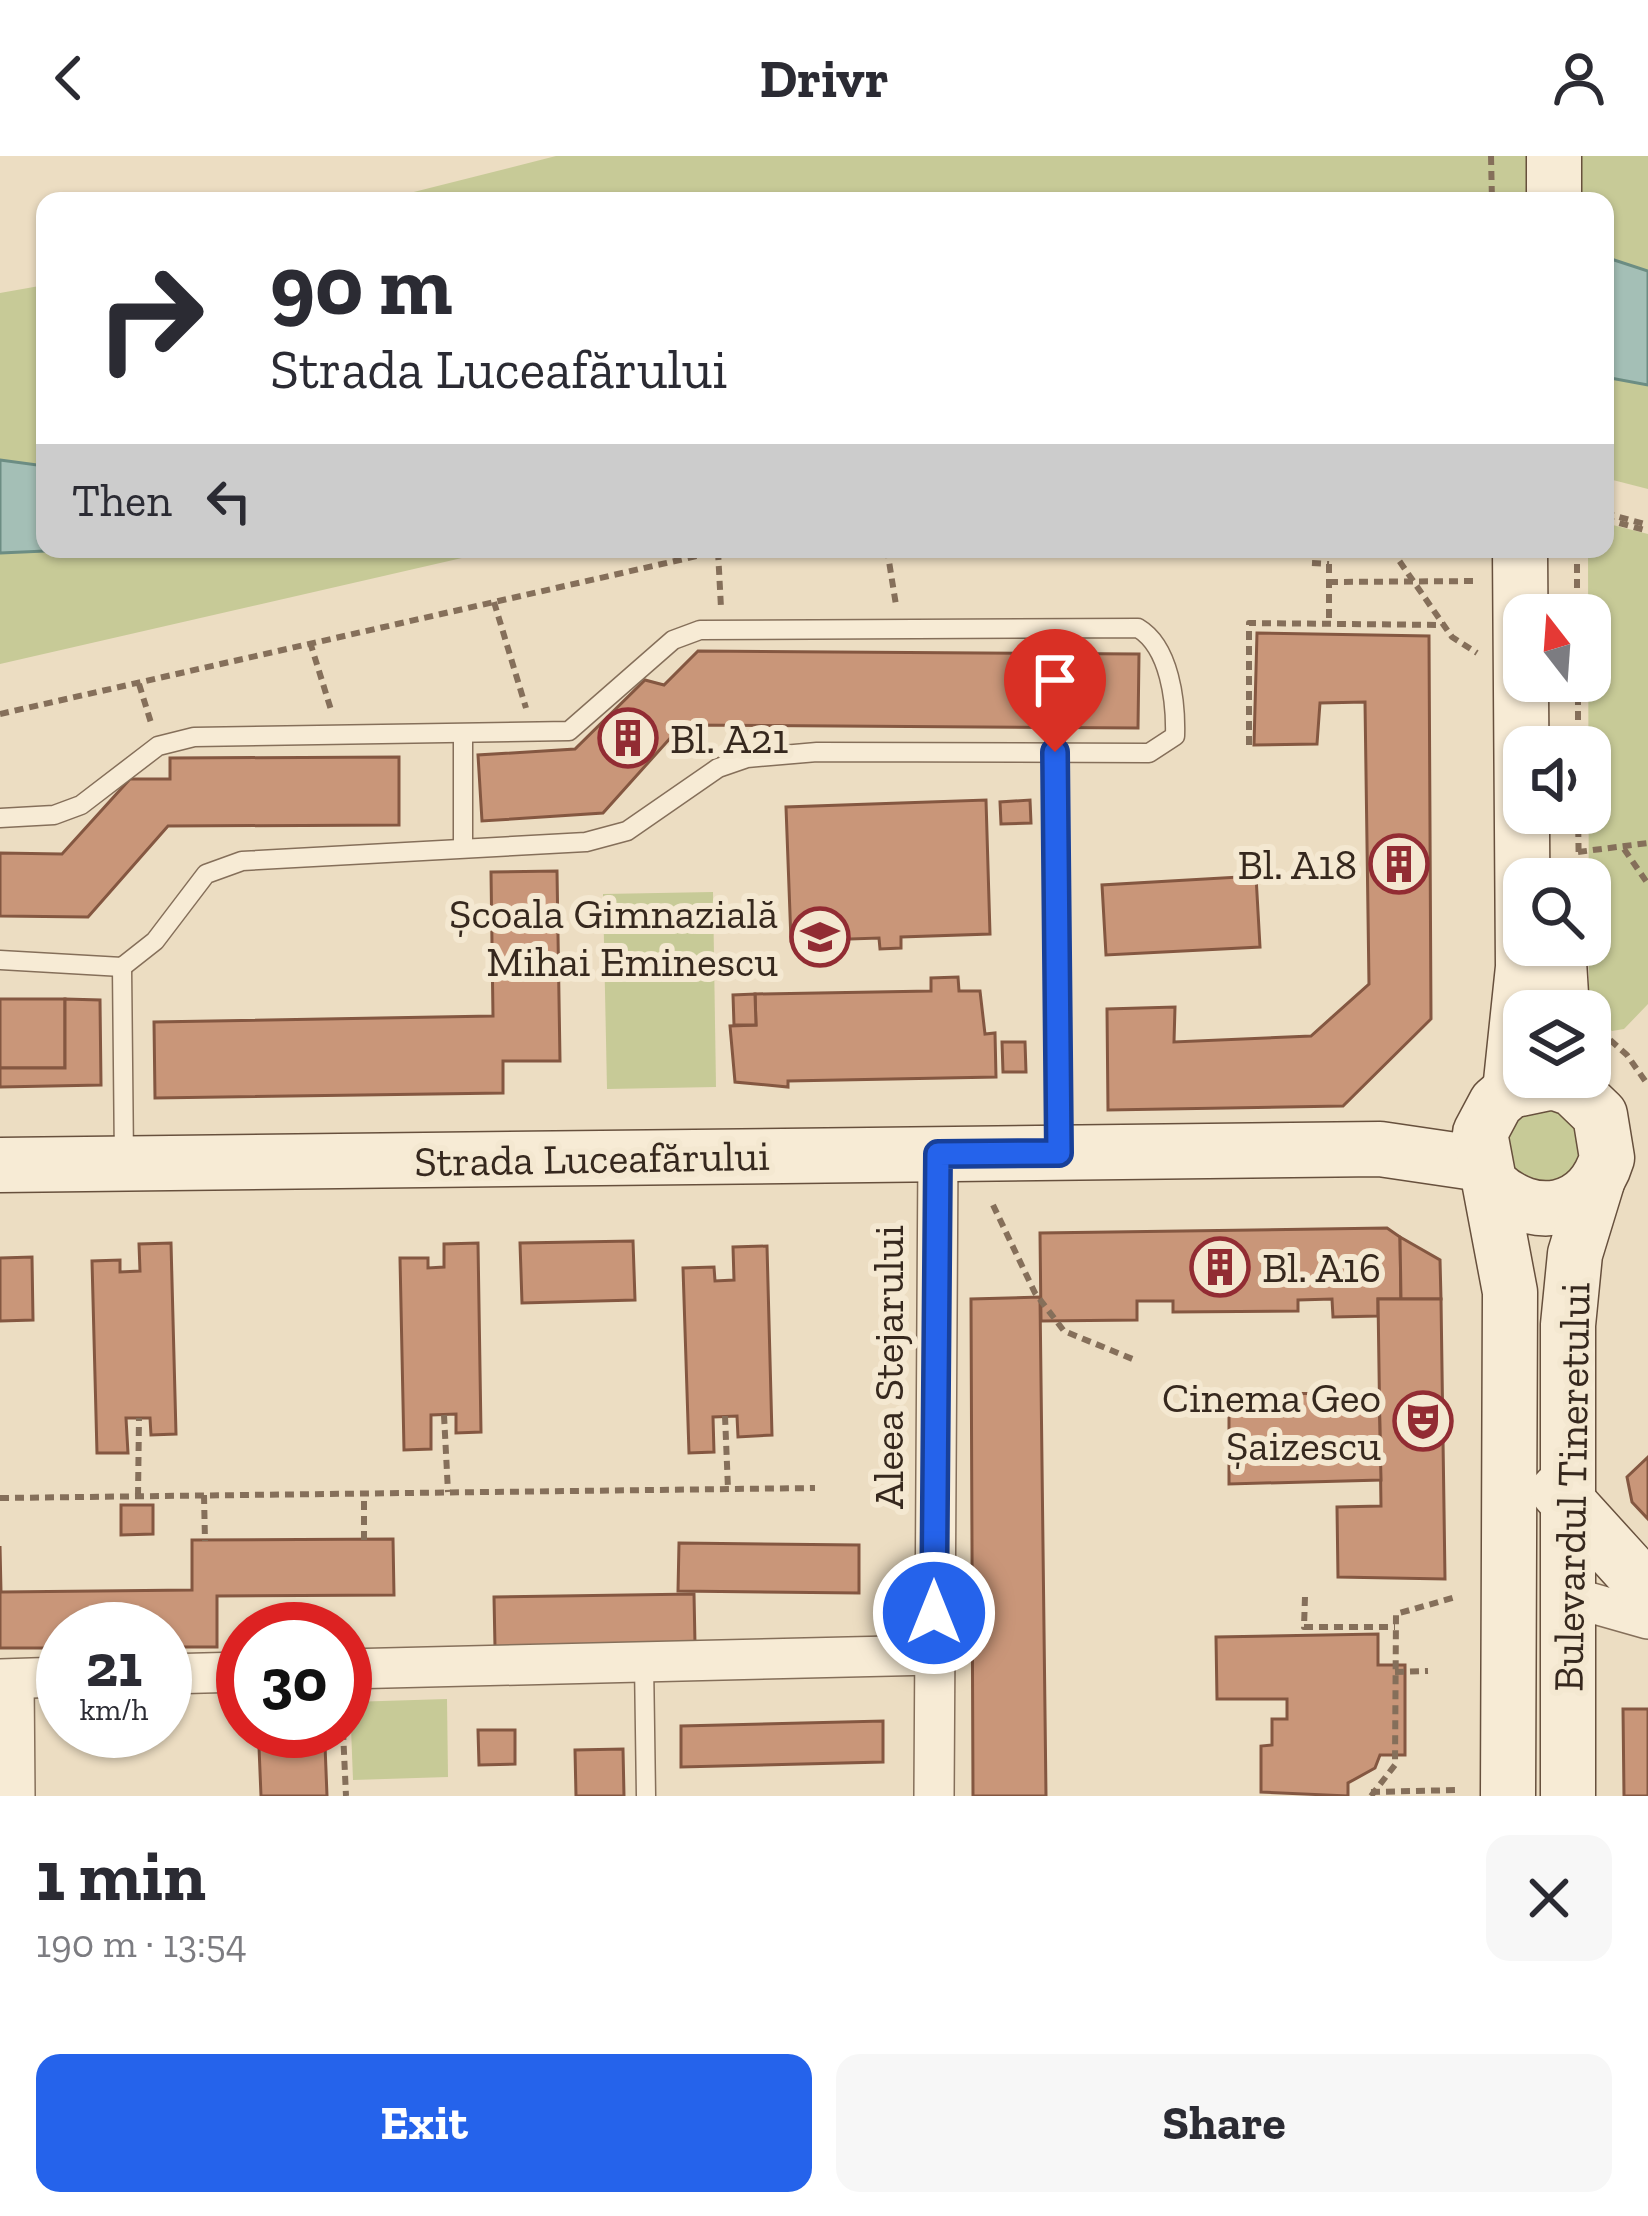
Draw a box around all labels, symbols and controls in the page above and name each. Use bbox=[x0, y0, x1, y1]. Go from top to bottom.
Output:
icon: back bbox=[36, 45, 102, 111]
icon: person bbox=[1546, 45, 1612, 111]
text: Drivr bbox=[759, 46, 889, 111]
text: 90 m bbox=[270, 235, 453, 336]
icon: right bbox=[72, 240, 228, 396]
text: Strada Luceafărului bbox=[270, 337, 727, 402]
icon: left bbox=[196, 468, 262, 534]
text: Then bbox=[72, 474, 172, 528]
north arrow bbox=[1503, 594, 1611, 702]
map controls bbox=[1503, 594, 1611, 1098]
pin bbox=[1004, 629, 1106, 752]
icon: arrive bbox=[1022, 647, 1088, 713]
building icon: Bl. A21 bbox=[597, 707, 659, 769]
place label: Bl. A21 bbox=[670, 713, 788, 764]
button: sound bbox=[1503, 726, 1611, 834]
building icon: Bl. A18 bbox=[1368, 833, 1430, 895]
place label: Bl. A18 bbox=[1238, 839, 1357, 890]
button: search bbox=[1503, 858, 1611, 966]
place label: Școala Gimnazială Mihai Eminescu bbox=[449, 888, 778, 987]
school or university icon: Școala Gimnazială Mihai Eminescu bbox=[789, 906, 851, 968]
button: layers bbox=[1503, 990, 1611, 1098]
street label: Strada Luceafărului bbox=[414, 1130, 770, 1187]
street label: Aleea Stejarului bbox=[863, 1225, 914, 1509]
building icon: Bl. A16 bbox=[1189, 1236, 1251, 1298]
place label: Bl. A16 bbox=[1262, 1242, 1381, 1293]
street label: Bulevardul Tineretului bbox=[1542, 1282, 1601, 1692]
place label: Cinema Geo Șaizescu bbox=[1162, 1372, 1381, 1471]
theatre icon: Cinema Geo Șaizescu bbox=[1392, 1390, 1454, 1452]
position arrow bbox=[871, 1550, 997, 1676]
speed limit sign: 30 bbox=[216, 1602, 372, 1758]
text: 21 bbox=[86, 1629, 142, 1701]
text: km/h bbox=[80, 1692, 148, 1728]
text: 1 min bbox=[36, 1832, 206, 1918]
button: close bbox=[1486, 1835, 1612, 1961]
text: 190 m · 13:54 bbox=[36, 1920, 247, 1967]
button: Exit bbox=[36, 2054, 812, 2192]
button: Share bbox=[836, 2054, 1612, 2192]

